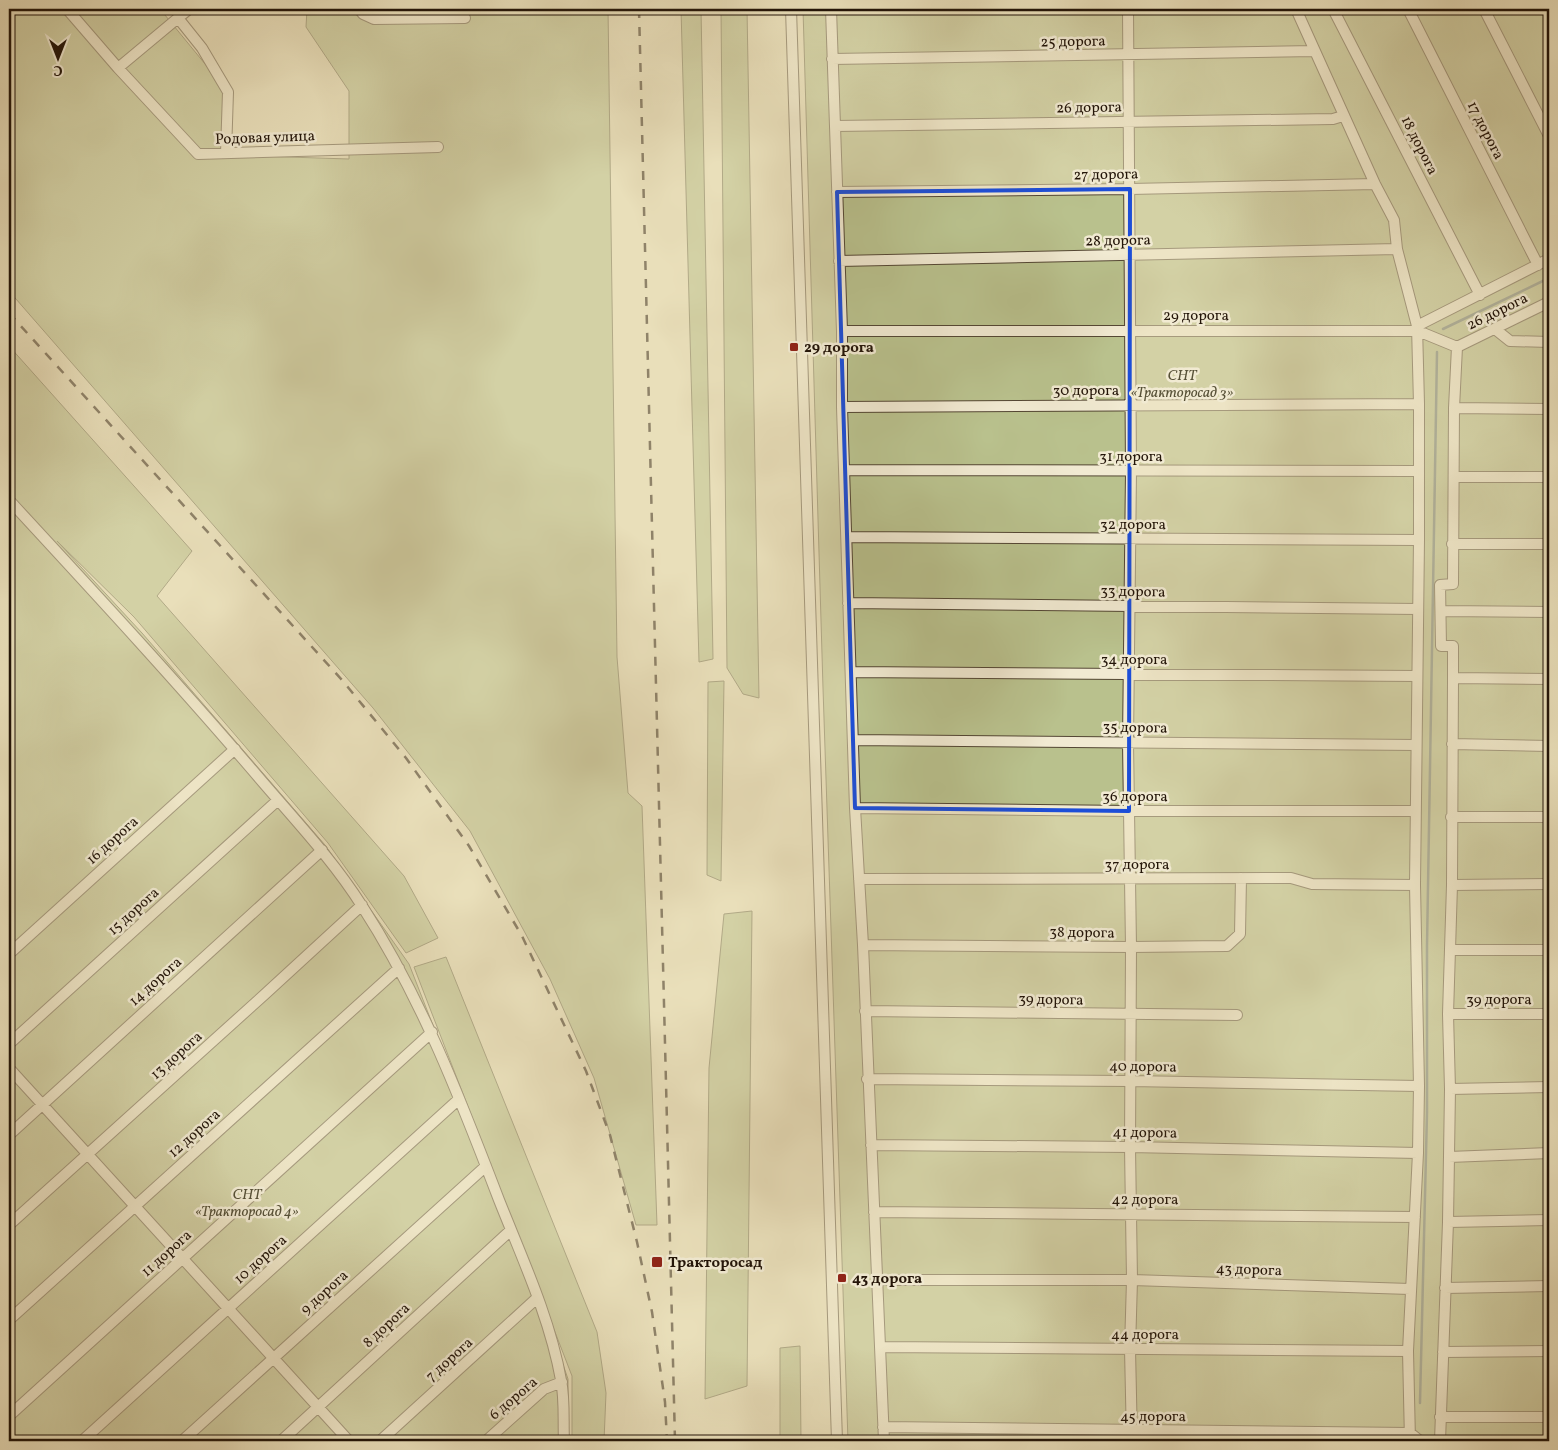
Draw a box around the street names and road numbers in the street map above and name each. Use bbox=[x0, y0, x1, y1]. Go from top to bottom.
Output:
street label: 25 дорога bbox=[1040, 31, 1106, 54]
street label: 26 дорога bbox=[1056, 97, 1122, 120]
street label: 17 дорога bbox=[1461, 98, 1508, 164]
street label: 18 дорога bbox=[1395, 113, 1442, 179]
street label: Родовая улица bbox=[215, 126, 315, 151]
street label: 27 дорога bbox=[1073, 164, 1139, 187]
street label: 28 дорога bbox=[1085, 230, 1151, 253]
street label: 26 дорога bbox=[1464, 289, 1532, 336]
street label: 29 дорога bbox=[1163, 306, 1229, 327]
street label: 30 дорога bbox=[1053, 381, 1119, 402]
street label: 31 дорога bbox=[1099, 447, 1163, 468]
street label: 32 дорога bbox=[1100, 515, 1166, 536]
street label: 33 дорога bbox=[1100, 581, 1166, 604]
street label: 34 дорога bbox=[1101, 650, 1167, 671]
street label: 35 дорога bbox=[1102, 717, 1168, 740]
street label: 36 дорога bbox=[1102, 787, 1168, 808]
street label: 16 дорога bbox=[82, 812, 144, 870]
street label: 37 дорога bbox=[1104, 855, 1170, 876]
street label: 15 дорога bbox=[104, 883, 164, 941]
street label: 38 дорога bbox=[1049, 922, 1115, 945]
street label: 14 дорога bbox=[125, 953, 187, 1012]
street label: 39 дорога bbox=[1018, 989, 1084, 1012]
street label: 39 дорога bbox=[1466, 990, 1532, 1011]
street label: 13 дорога bbox=[146, 1027, 208, 1085]
street label: 40 дорога bbox=[1109, 1056, 1177, 1079]
street label: 12 дорога bbox=[164, 1105, 226, 1163]
street label: 41 дорога bbox=[1112, 1122, 1178, 1145]
street label: 42 дорога bbox=[1111, 1190, 1179, 1211]
street label: 11 дорога bbox=[137, 1226, 197, 1283]
street label: 10 дорога bbox=[230, 1231, 292, 1290]
street label: 43 дорога bbox=[1216, 1259, 1282, 1282]
street label: 9 дорога bbox=[296, 1266, 354, 1320]
street label: 8 дорога bbox=[359, 1299, 415, 1353]
street label: 44 дорога bbox=[1111, 1325, 1179, 1346]
street label: 7 дорога bbox=[422, 1333, 478, 1387]
street label: 6 дорога bbox=[485, 1373, 543, 1426]
street label: 45 дорога bbox=[1120, 1407, 1186, 1428]

